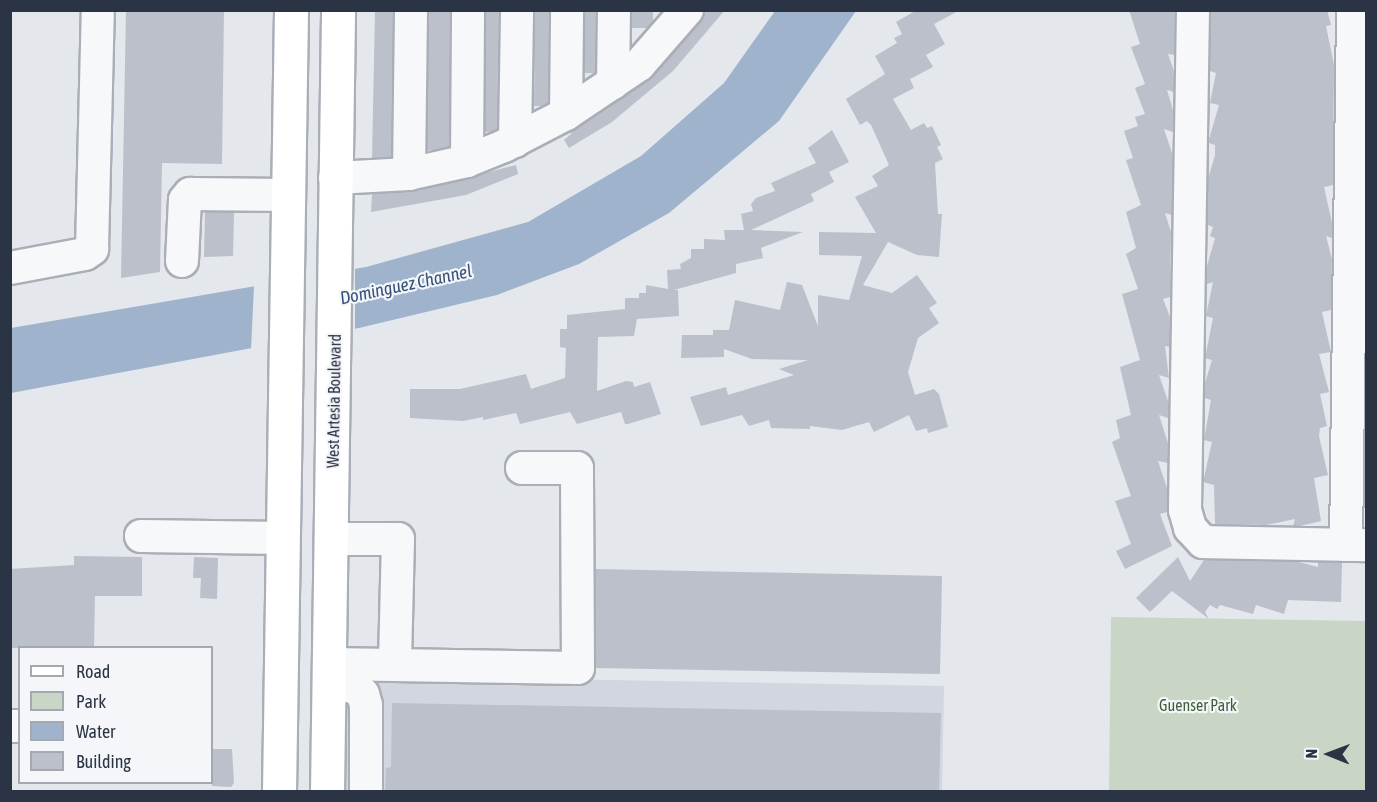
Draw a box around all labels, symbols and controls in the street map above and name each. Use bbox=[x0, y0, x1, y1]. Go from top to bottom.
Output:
water label: Dominguez Channel bbox=[338, 260, 474, 310]
street label: West Artesia Boulevard bbox=[323, 334, 345, 468]
legend bbox=[18, 646, 213, 784]
text: Road bbox=[76, 661, 110, 682]
text: Park bbox=[76, 691, 106, 712]
park label: Guenser Park bbox=[1159, 695, 1237, 715]
text: Water bbox=[76, 721, 115, 742]
north arrow bbox=[1299, 724, 1359, 784]
text: N bbox=[1302, 749, 1320, 759]
text: Building bbox=[76, 751, 131, 772]

